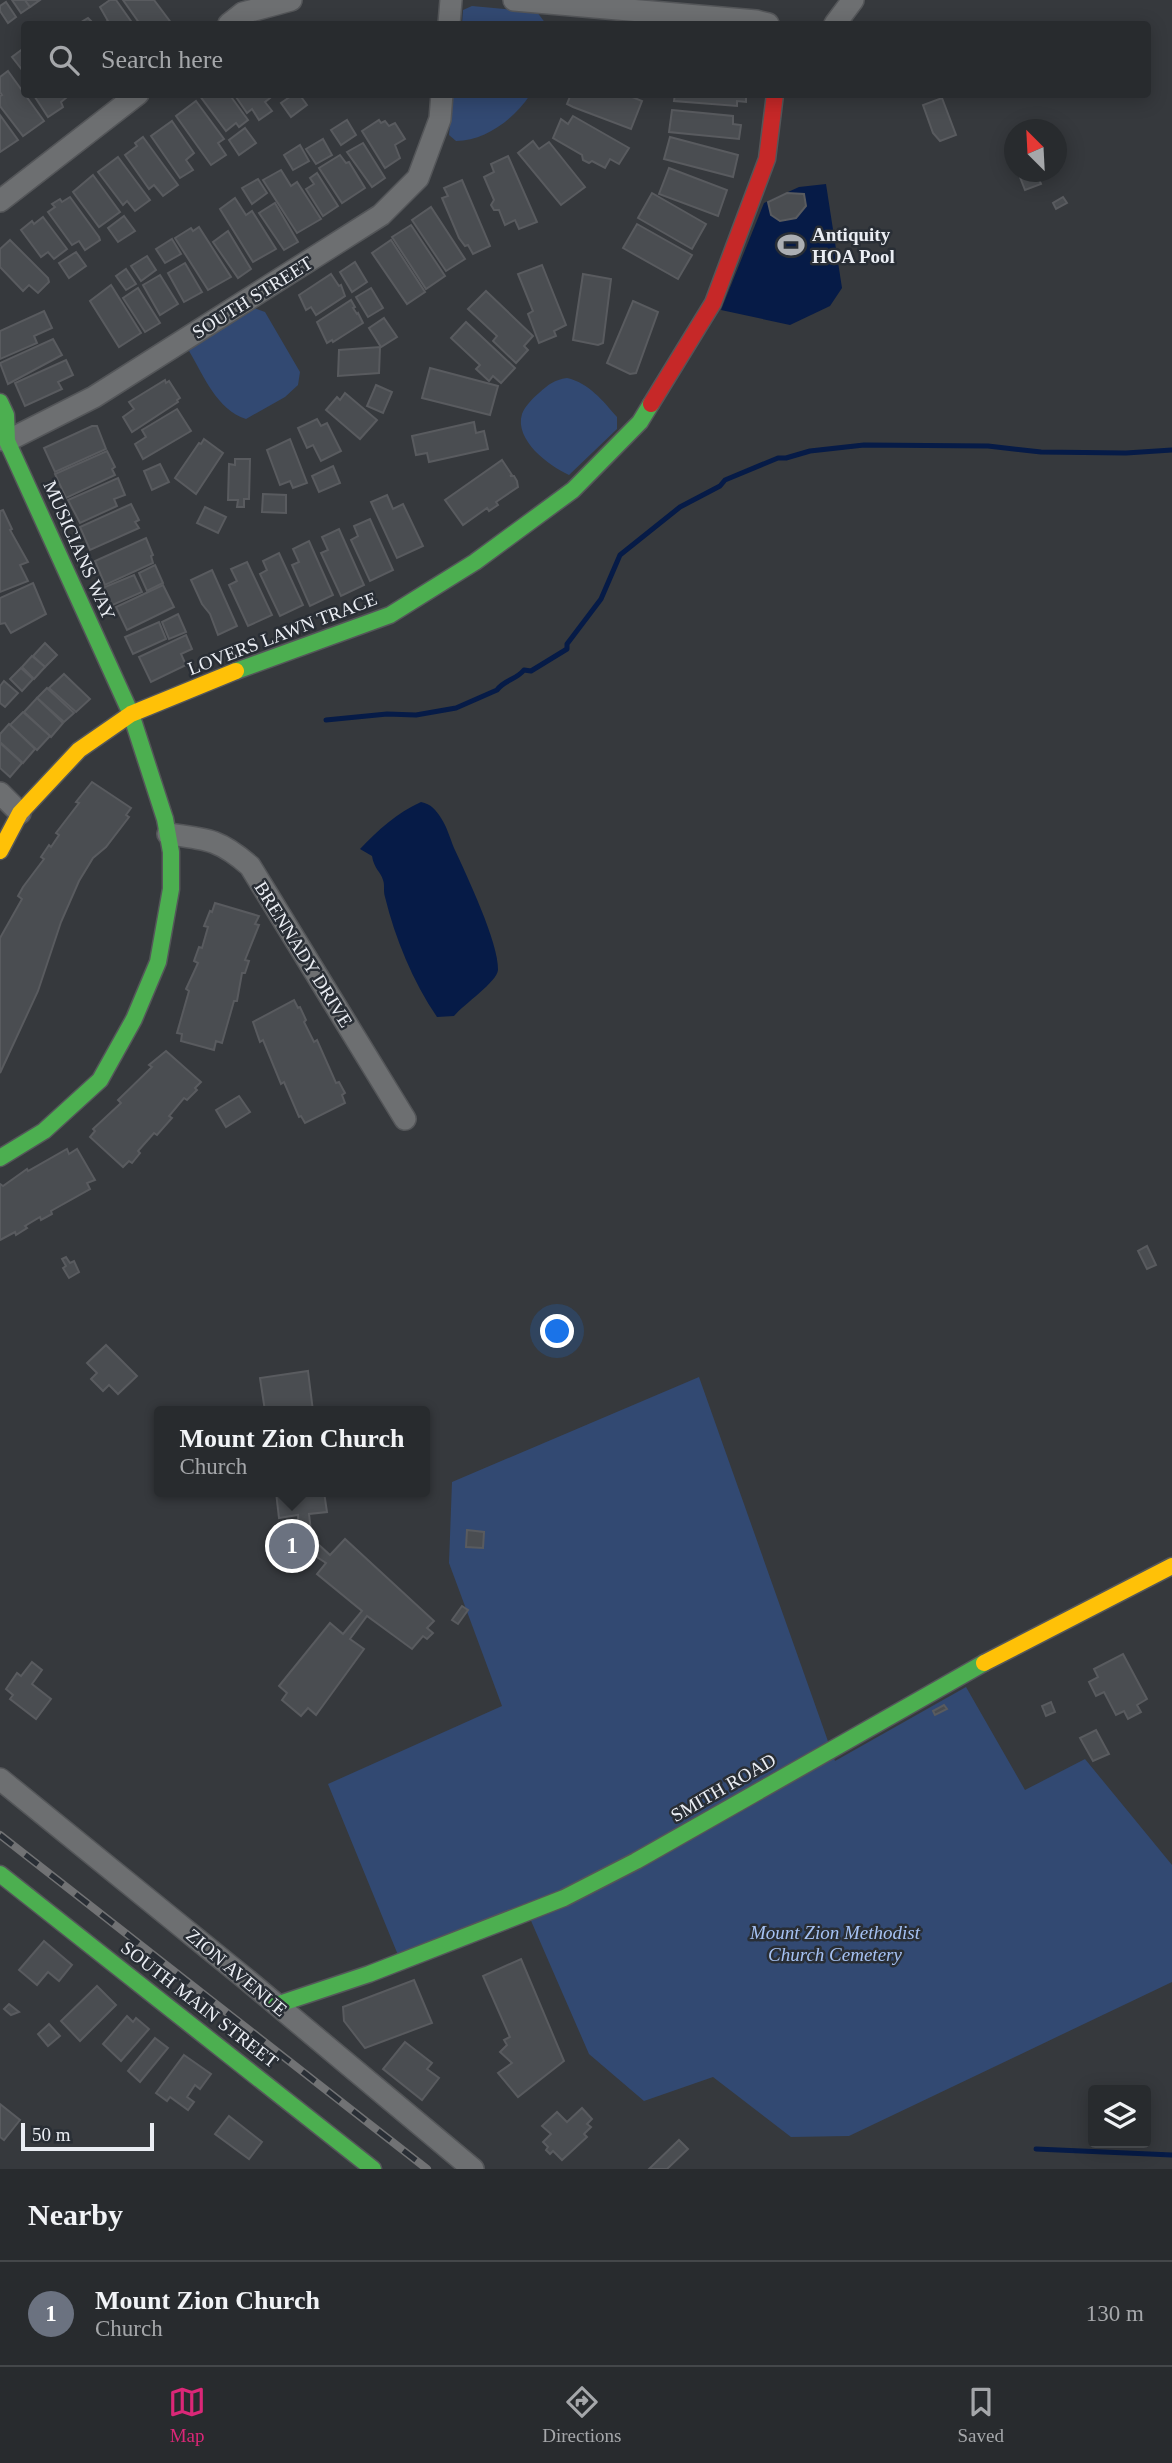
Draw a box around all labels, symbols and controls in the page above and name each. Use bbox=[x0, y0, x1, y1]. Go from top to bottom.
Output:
search box bbox=[21, 21, 1151, 98]
icon: search bbox=[45, 41, 83, 79]
text: Search here bbox=[101, 45, 223, 74]
north arrow bbox=[1004, 119, 1067, 182]
place label: Antiquity HOA Pool bbox=[812, 224, 895, 267]
sports icon: Antiquity HOA Pool bbox=[776, 230, 806, 260]
street label: SOUTH STREET bbox=[188, 252, 317, 343]
street label: MUSICIANS WAY bbox=[39, 477, 120, 623]
street label: LOVERS LAWN TRACE bbox=[185, 588, 380, 679]
street label: BRENNADY DRIVE bbox=[250, 878, 357, 1031]
your location bbox=[540, 1314, 574, 1348]
popup bbox=[154, 1406, 430, 1497]
text: Mount Zion Church bbox=[180, 1424, 404, 1453]
text: Church bbox=[180, 1454, 247, 1479]
pin: 1 bbox=[269, 1520, 315, 1572]
street label: SMITH ROAD bbox=[667, 1749, 779, 1826]
park label: Mount Zion Methodist Church Cemetery bbox=[749, 1922, 921, 1965]
street label: ZION AVENUE bbox=[182, 1924, 291, 2021]
street label: SOUTH MAIN STREET bbox=[117, 1937, 283, 2072]
map controls bbox=[1088, 2085, 1151, 2148]
button: layers bbox=[1088, 2085, 1151, 2148]
scale bar bbox=[21, 2120, 154, 2152]
text: 50 m bbox=[32, 2124, 71, 2145]
text: Nearby bbox=[28, 2198, 123, 2231]
text: Mount Zion Church bbox=[95, 2286, 320, 2315]
text: 1 bbox=[45, 2301, 57, 2326]
text: 130 m bbox=[1086, 2301, 1144, 2326]
text: Church bbox=[95, 2316, 163, 2341]
tab: Map bbox=[168, 2383, 206, 2447]
tab: Directions bbox=[542, 2383, 621, 2447]
tab: Saved bbox=[957, 2383, 1004, 2447]

